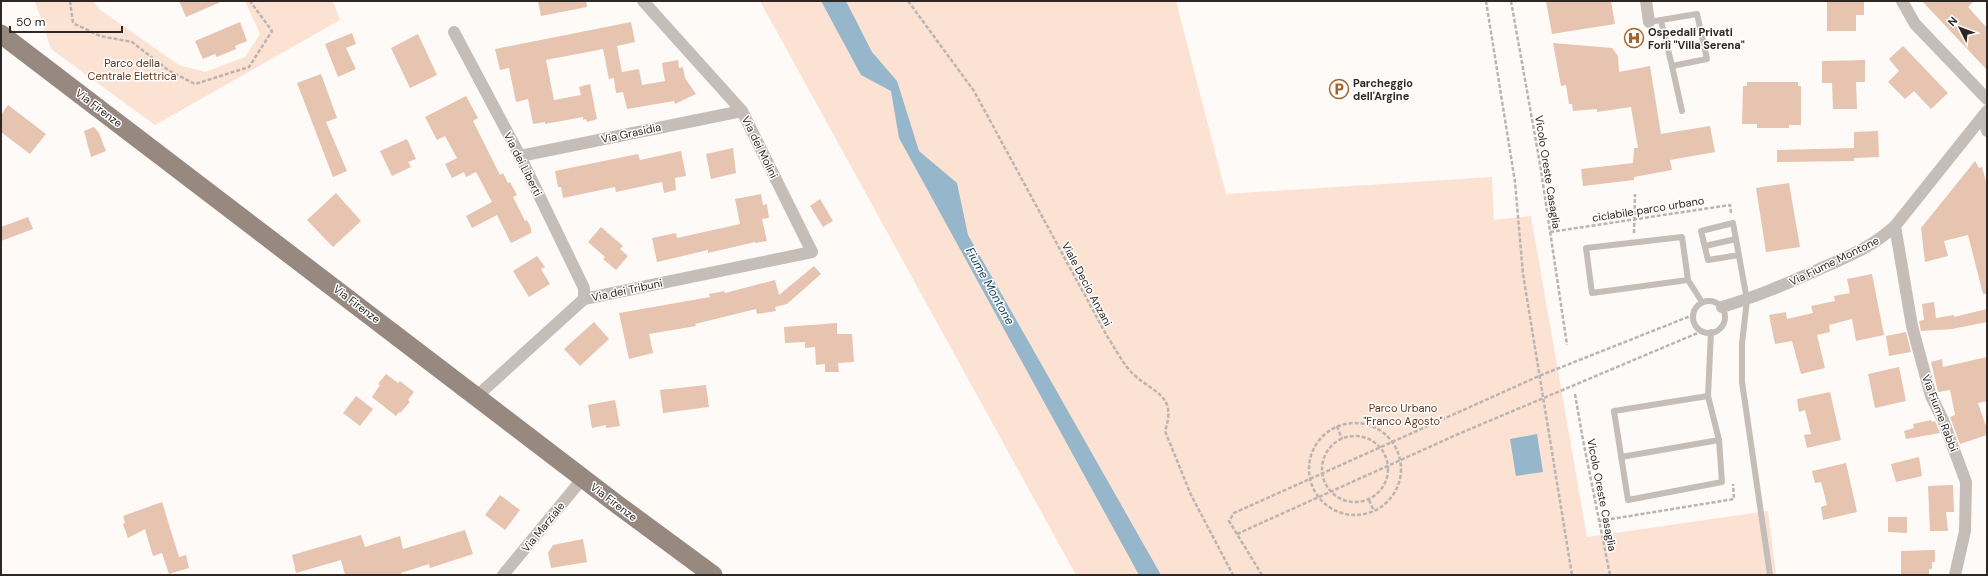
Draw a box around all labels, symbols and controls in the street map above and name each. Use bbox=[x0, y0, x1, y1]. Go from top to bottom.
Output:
scale bar bbox=[10, 8, 122, 34]
north arrow bbox=[1940, 8, 1980, 48]
text: 50 m bbox=[16, 14, 45, 30]
text: N bbox=[1945, 14, 1960, 29]
place label: Ospedali Privati Forlì "Villa Serena" bbox=[1648, 25, 1745, 52]
hospital icon: Ospedali Privati Forlì "Villa Serena" bbox=[1623, 27, 1645, 49]
park label: Parco della Centrale Elettrica bbox=[88, 56, 176, 83]
place label: Parcheggio dell'Argine bbox=[1353, 76, 1413, 103]
parking icon: Parcheggio dell'Argine bbox=[1328, 78, 1350, 100]
street label: Via Firenze bbox=[73, 86, 125, 130]
street label: Via dei Molini bbox=[739, 114, 781, 180]
street label: Vicolo Oreste Casaglia bbox=[1532, 114, 1564, 230]
street label: Via Grasidia bbox=[600, 120, 662, 146]
street label: Via dei Liberti bbox=[501, 130, 545, 198]
street label: ciclabile parco urbano bbox=[1591, 193, 1705, 225]
street label: Via Fiume Montone bbox=[1787, 233, 1881, 289]
street label: Viale Decio Anzani bbox=[1059, 239, 1115, 329]
water label: Fiume Montone bbox=[962, 244, 1018, 328]
street label: Via dei Tribuni bbox=[590, 276, 664, 304]
street label: Via Firenze bbox=[331, 282, 383, 326]
street label: Via Fiume Rabbi bbox=[1919, 372, 1961, 454]
park label: Parco Urbano "Franco Agosto" bbox=[1363, 401, 1443, 428]
street label: Vicolo Oreste Casaglia bbox=[1584, 437, 1620, 553]
street label: Via Firenze bbox=[588, 480, 640, 524]
street label: Via Marziale bbox=[518, 499, 568, 555]

